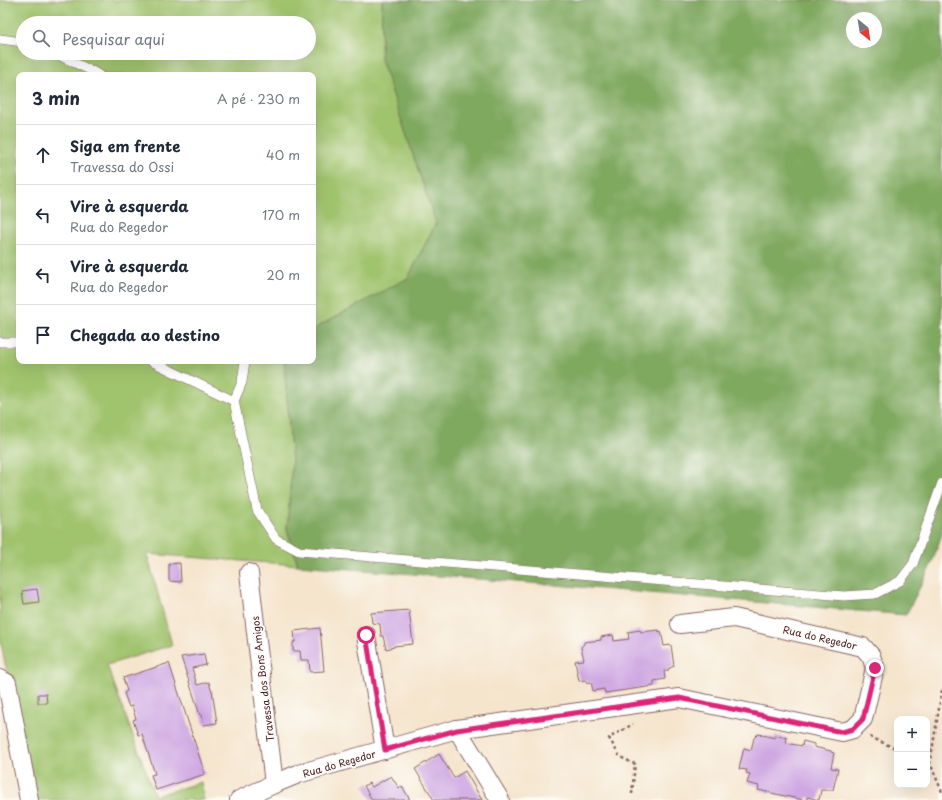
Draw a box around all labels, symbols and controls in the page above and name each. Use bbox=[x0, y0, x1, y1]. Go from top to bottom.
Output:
north arrow bbox=[846, 12, 882, 48]
search box bbox=[16, 16, 316, 60]
icon: search bbox=[30, 27, 52, 49]
text: Pesquisar aqui bbox=[62, 27, 165, 50]
text: 3 min bbox=[32, 85, 80, 111]
text: A pé · 230 m bbox=[217, 89, 300, 108]
text: Siga em frente bbox=[70, 134, 180, 157]
icon: ahead bbox=[32, 144, 54, 166]
text: 40 m bbox=[266, 145, 300, 164]
text: Travessa do Ossi bbox=[70, 157, 174, 176]
text: Vire à esquerda bbox=[70, 194, 189, 217]
icon: left bbox=[32, 204, 54, 226]
text: 170 m bbox=[262, 205, 300, 224]
text: Rua do Regedor bbox=[70, 217, 168, 236]
text: Vire à esquerda bbox=[70, 254, 189, 277]
icon: left bbox=[32, 264, 54, 286]
text: 20 m bbox=[266, 265, 300, 284]
text: Rua do Regedor bbox=[70, 277, 168, 296]
text: Chegada ao destino bbox=[70, 323, 220, 346]
icon: arrive bbox=[32, 324, 54, 346]
street label: Travessa dos Bons Amigos bbox=[247, 615, 277, 743]
street label: Rua do Regedor bbox=[782, 621, 859, 653]
route start bbox=[357, 626, 375, 644]
route end bbox=[866, 659, 884, 677]
map controls bbox=[894, 716, 930, 788]
button: + bbox=[894, 716, 930, 752]
street label: Rua do Regedor bbox=[301, 745, 378, 781]
button: − bbox=[894, 752, 930, 788]

